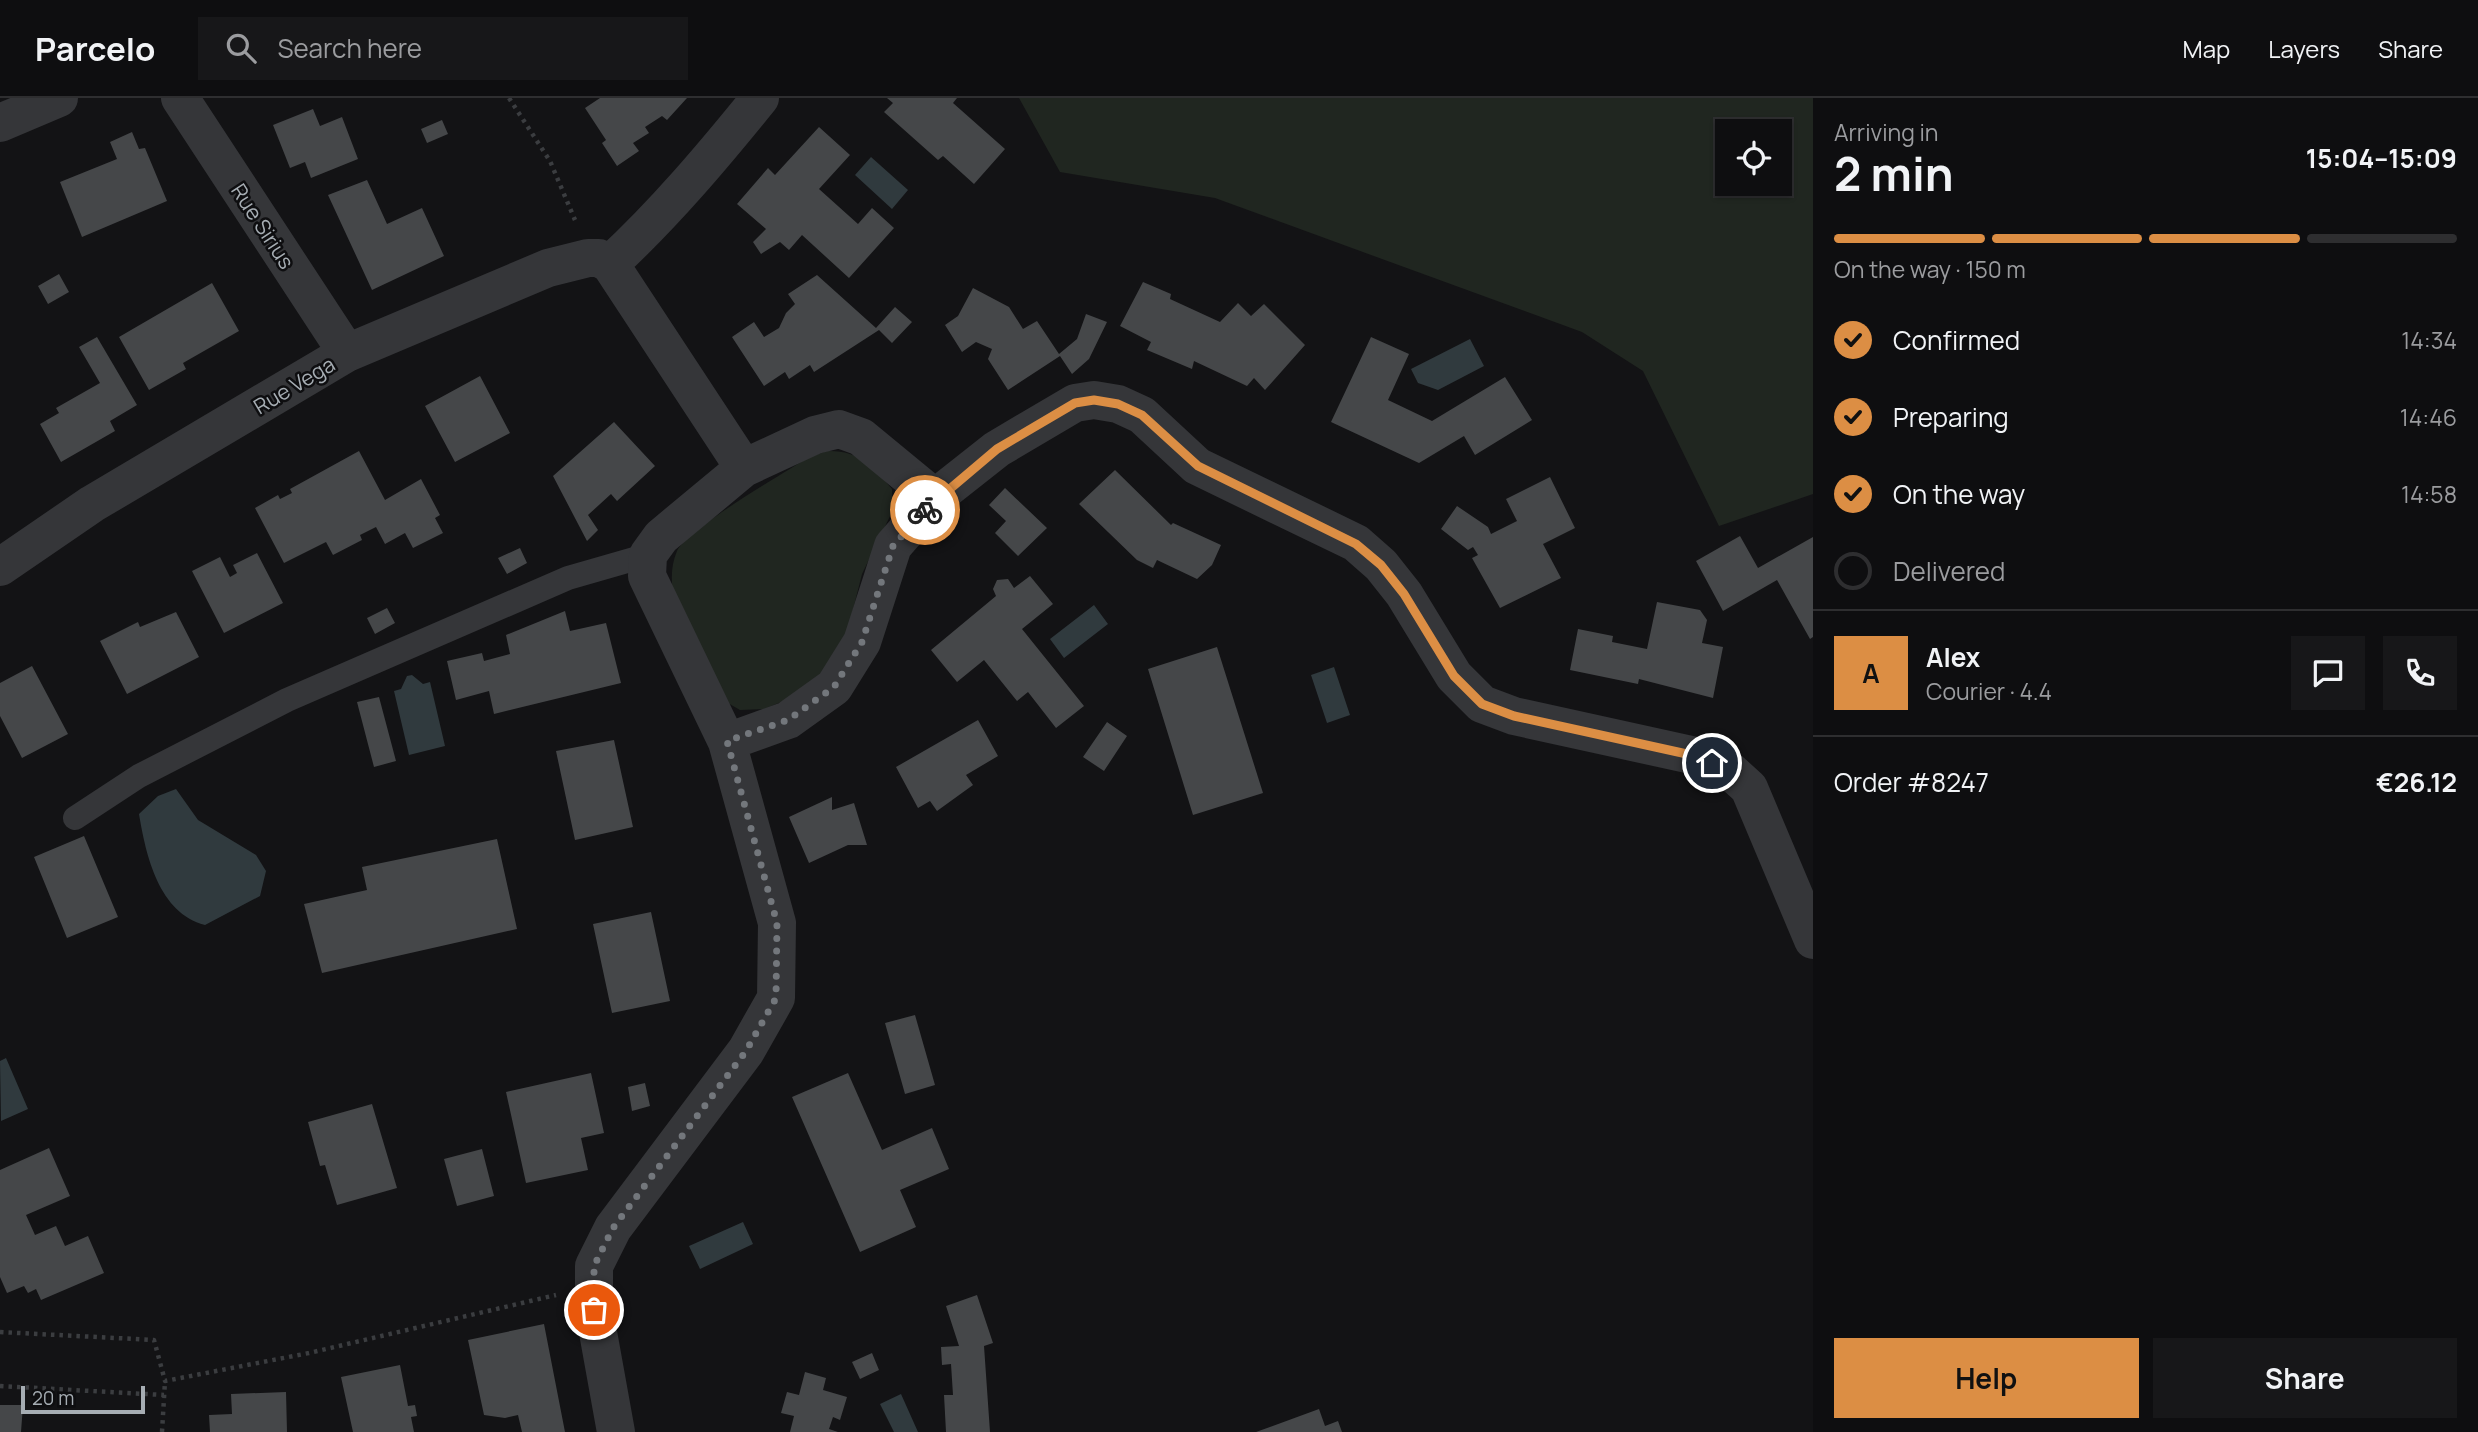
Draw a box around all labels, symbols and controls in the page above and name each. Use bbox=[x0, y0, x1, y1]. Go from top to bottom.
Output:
search box bbox=[198, 17, 688, 80]
text: Parcelo bbox=[35, 26, 156, 71]
icon: search bbox=[222, 29, 260, 67]
text: Search here bbox=[278, 30, 422, 66]
text: Map bbox=[2183, 32, 2230, 65]
text: Layers bbox=[2268, 32, 2340, 65]
text: Share bbox=[2378, 32, 2443, 65]
text: Arriving in bbox=[1834, 116, 1939, 148]
map controls bbox=[1715, 119, 1792, 196]
button: locate bbox=[1715, 119, 1792, 196]
text: 15:04–15:09 bbox=[2306, 140, 2457, 176]
text: 2 min bbox=[1834, 142, 1954, 205]
street label: Rue Sirius bbox=[225, 178, 301, 274]
text: On the way · 150 m bbox=[1834, 253, 2026, 285]
icon: check bbox=[1834, 321, 1872, 359]
text: Confirmed bbox=[1893, 322, 2020, 358]
text: 14:34 bbox=[2401, 324, 2457, 356]
street label: Rue Vega bbox=[248, 350, 340, 420]
icon: check bbox=[1834, 398, 1872, 436]
text: Preparing bbox=[1893, 399, 2009, 435]
text: 14:46 bbox=[2400, 401, 2457, 433]
courier bbox=[890, 475, 960, 545]
icon: check bbox=[1834, 475, 1872, 513]
text: On the way bbox=[1893, 476, 2025, 512]
text: 14:58 bbox=[2401, 478, 2457, 510]
icon: bike bbox=[906, 491, 944, 529]
text: Delivered bbox=[1893, 553, 2005, 589]
button: chat bbox=[2291, 636, 2365, 710]
button: phone bbox=[2383, 636, 2457, 710]
text: Alex bbox=[1926, 639, 1980, 675]
text: A bbox=[1862, 655, 1880, 691]
text: Courier · 4.4 bbox=[1926, 675, 2052, 707]
pin bbox=[1682, 733, 1742, 793]
icon: home bbox=[1693, 744, 1731, 782]
text: Order #8247 bbox=[1834, 764, 1989, 800]
text: €26.12 bbox=[2376, 764, 2457, 800]
pin bbox=[564, 1280, 624, 1340]
icon: bag bbox=[575, 1291, 613, 1329]
button: Help bbox=[1834, 1338, 2139, 1418]
button: Share bbox=[2153, 1338, 2457, 1418]
scale bar bbox=[21, 1383, 145, 1415]
text: 20 m bbox=[32, 1385, 74, 1411]

